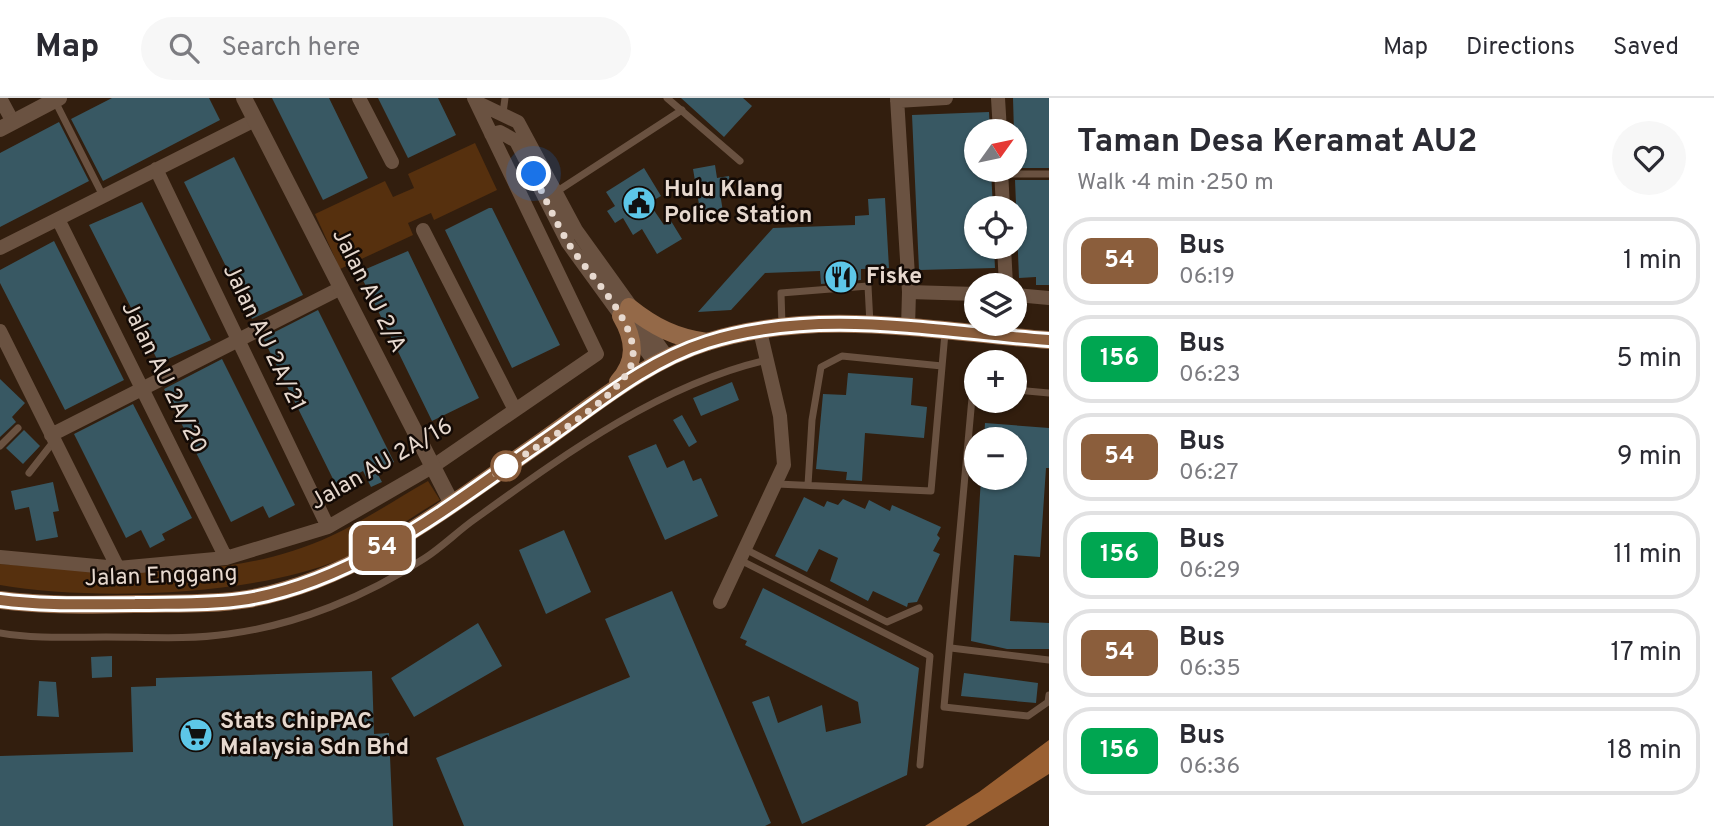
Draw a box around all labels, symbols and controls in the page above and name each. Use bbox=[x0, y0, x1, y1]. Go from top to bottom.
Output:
search box bbox=[141, 17, 631, 80]
text: Map bbox=[35, 27, 99, 69]
icon: search bbox=[165, 29, 203, 67]
text: Search here bbox=[221, 32, 360, 65]
text: Map bbox=[1383, 33, 1428, 63]
text: Directions bbox=[1466, 33, 1575, 63]
text: Saved bbox=[1613, 33, 1679, 63]
north arrow bbox=[964, 119, 1027, 182]
map controls bbox=[964, 119, 1027, 490]
button: heart bbox=[1612, 121, 1686, 195]
text: Taman Desa Keramat AU2 bbox=[1077, 122, 1477, 164]
your location bbox=[516, 156, 551, 191]
text: Walk · 4 min · 250 m bbox=[1077, 169, 1274, 198]
place label: Hulu Klang Police Station bbox=[664, 176, 812, 231]
public building icon: Hulu Klang Police Station bbox=[620, 184, 658, 222]
button: locate bbox=[964, 196, 1027, 259]
street label: Jalan AU 2/A bbox=[324, 224, 412, 358]
text: Bus bbox=[1179, 230, 1225, 263]
text: 1 min bbox=[1623, 245, 1682, 278]
text: 54 bbox=[1104, 246, 1135, 276]
restaurant icon: Fiske bbox=[822, 258, 860, 296]
street label: Jalan AU 2A/21 bbox=[215, 260, 311, 416]
place label: Fiske bbox=[866, 263, 922, 292]
text: 06:19 bbox=[1179, 263, 1235, 292]
button: layers bbox=[964, 273, 1027, 336]
street label: Jalan AU 2A/20 bbox=[114, 297, 212, 459]
text: Bus bbox=[1179, 328, 1225, 361]
text: 5 min bbox=[1616, 343, 1682, 376]
text: 156 bbox=[1100, 344, 1139, 374]
button: + bbox=[964, 350, 1027, 413]
text: 06:23 bbox=[1179, 361, 1241, 390]
street label: Jalan AU 2A/16 bbox=[306, 413, 458, 517]
text: Bus bbox=[1179, 426, 1225, 459]
button: − bbox=[964, 427, 1027, 490]
text: 9 min bbox=[1617, 441, 1682, 474]
text: 54 bbox=[1104, 442, 1135, 472]
unlabelled marker bbox=[491, 451, 521, 481]
text: 06:27 bbox=[1179, 459, 1239, 488]
text: Bus bbox=[1179, 524, 1225, 557]
line badge: 54 bbox=[350, 525, 414, 571]
text: 54 bbox=[367, 533, 397, 563]
text: 11 min bbox=[1613, 539, 1682, 572]
text: 156 bbox=[1100, 540, 1139, 570]
text: 06:29 bbox=[1179, 557, 1240, 586]
street label: Jalan Enggang bbox=[84, 560, 238, 594]
text: Bus bbox=[1179, 622, 1225, 655]
text: 17 min bbox=[1610, 637, 1682, 670]
text: 54 bbox=[1104, 638, 1135, 668]
text: 06:35 bbox=[1179, 655, 1241, 684]
place label: Stats ChipPAC Malaysia Sdn Bhd bbox=[220, 708, 409, 763]
supermarket icon: Stats ChipPAC Malaysia Sdn Bhd bbox=[177, 716, 215, 754]
text: Bus bbox=[1179, 720, 1225, 753]
text: 18 min bbox=[1607, 735, 1682, 768]
text: 156 bbox=[1100, 736, 1139, 766]
text: 06:36 bbox=[1179, 753, 1240, 782]

